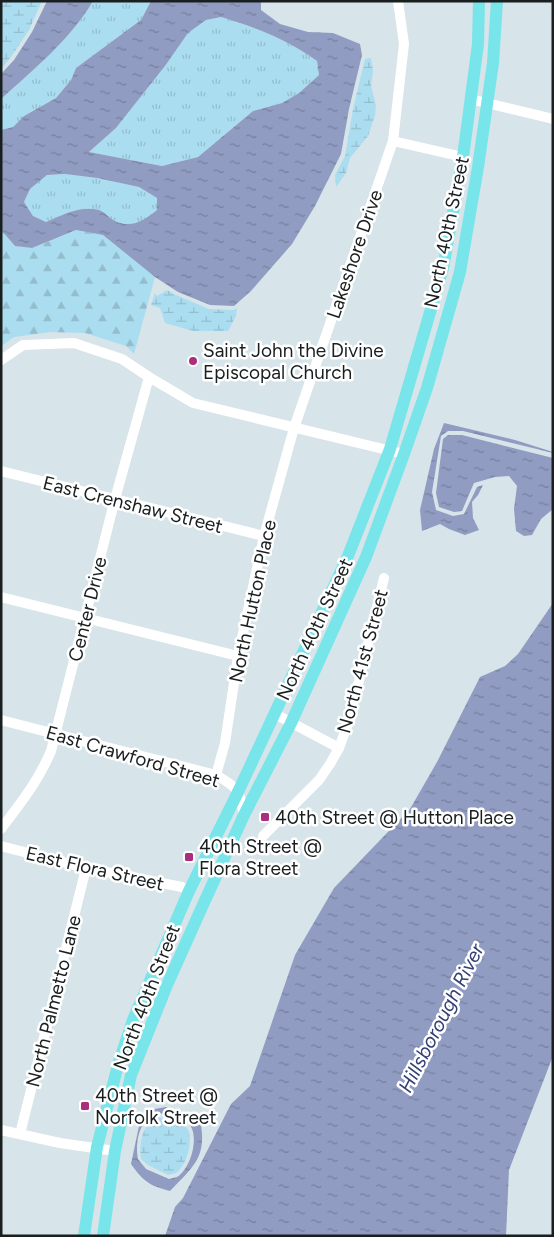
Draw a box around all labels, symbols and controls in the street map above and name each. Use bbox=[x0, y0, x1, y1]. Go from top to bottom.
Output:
street label: North 40th Street bbox=[419, 154, 474, 310]
street label: Lakeshore Drive bbox=[322, 187, 387, 322]
place label: Saint John the Divine Episcopal Church bbox=[203, 339, 384, 384]
marker: Saint John the Divine Episcopal Church bbox=[187, 355, 199, 367]
street label: East Crenshaw Street bbox=[41, 471, 225, 538]
street label: North Hutton Place bbox=[224, 518, 281, 685]
street label: Center Drive bbox=[63, 554, 112, 664]
street label: North 40th Street bbox=[271, 554, 357, 704]
street label: North 41st Street bbox=[332, 587, 393, 736]
street label: East Crawford Street bbox=[43, 721, 222, 792]
place label: 40th Street @ Hutton Place bbox=[275, 806, 514, 829]
marker: 40th Street @ Hutton Place bbox=[259, 811, 271, 823]
place label: 40th Street @ Flora Street bbox=[199, 835, 322, 880]
street label: East Flora Street bbox=[24, 841, 166, 896]
marker: 40th Street @ Flora Street bbox=[183, 851, 195, 863]
street label: North Palmetto Lane bbox=[21, 913, 86, 1090]
street label: North 40th Street bbox=[108, 921, 185, 1073]
water label: Hillsborough River bbox=[393, 938, 489, 1096]
place label: 40th Street @ Norfolk Street bbox=[95, 1084, 218, 1129]
marker: 40th Street @ Norfolk Street bbox=[79, 1100, 91, 1112]

